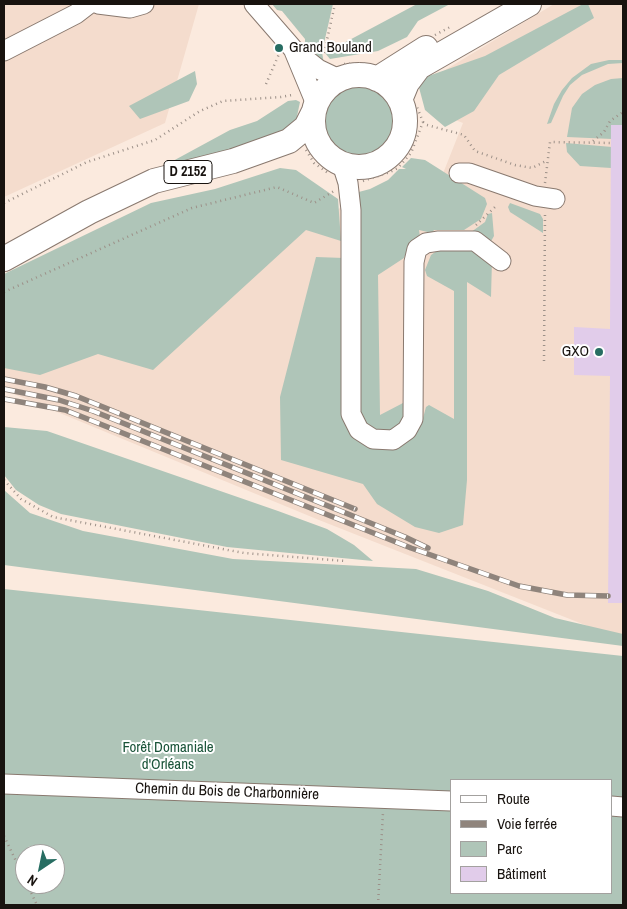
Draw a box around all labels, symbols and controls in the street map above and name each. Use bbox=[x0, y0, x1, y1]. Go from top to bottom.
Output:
place label: Grand Bouland bbox=[289, 39, 372, 57]
marker: Grand Bouland bbox=[273, 42, 285, 54]
road number: D 2152 bbox=[164, 160, 212, 183]
place label: GXO bbox=[562, 343, 589, 361]
marker: GXO bbox=[593, 346, 605, 358]
park label: Forêt Domaniale d'Orléans bbox=[122, 739, 214, 774]
legend bbox=[450, 779, 612, 894]
street label: Chemin du Bois de Charbonnière bbox=[135, 780, 319, 804]
text: Route bbox=[497, 788, 530, 809]
text: Voie ferrée bbox=[497, 813, 557, 834]
text: Parc bbox=[497, 838, 522, 859]
north arrow bbox=[15, 844, 65, 894]
text: Bâtiment bbox=[497, 863, 546, 884]
text: N bbox=[24, 871, 41, 890]

